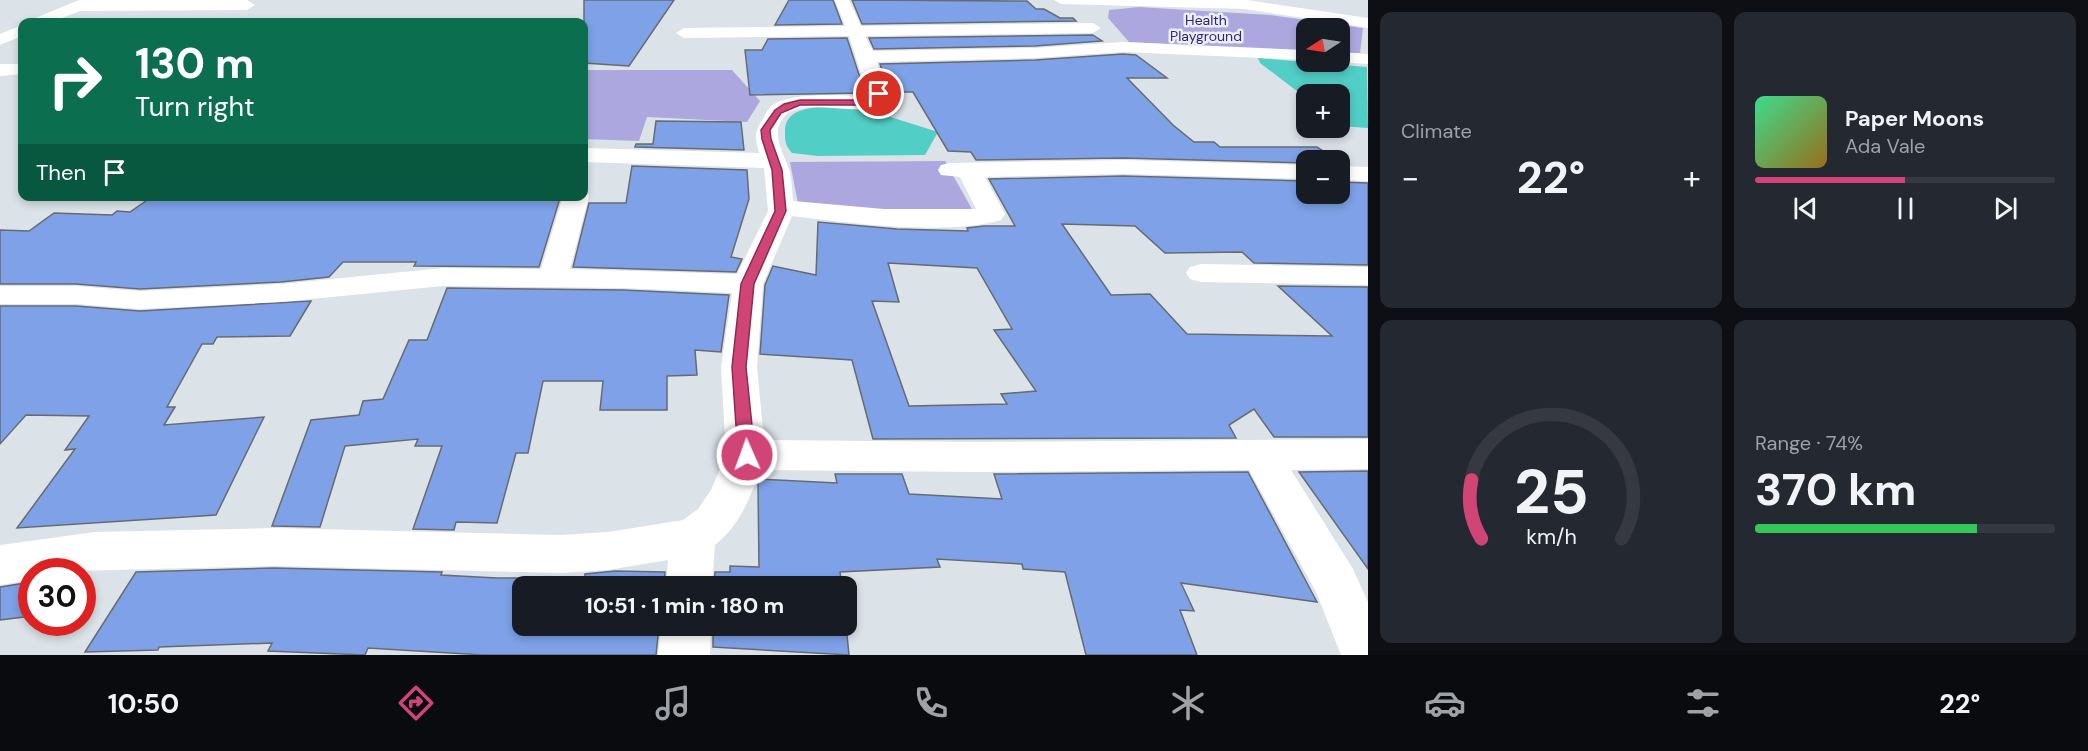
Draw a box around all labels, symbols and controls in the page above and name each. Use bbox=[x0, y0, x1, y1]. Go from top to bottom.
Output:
park label: Health Playground bbox=[1170, 11, 1242, 45]
north arrow bbox=[1296, 18, 1350, 72]
map controls bbox=[1296, 18, 1350, 204]
text: 130 m bbox=[135, 36, 255, 91]
icon: right bbox=[36, 42, 114, 120]
pin bbox=[853, 68, 904, 119]
icon: arrive bbox=[862, 77, 895, 110]
button: + bbox=[1296, 84, 1350, 138]
text: Turn right bbox=[135, 89, 255, 124]
text: Paper Moons bbox=[1845, 104, 1984, 133]
text: Climate bbox=[1401, 118, 1472, 144]
text: Ada Vale bbox=[1845, 133, 1925, 159]
text: 22° bbox=[1517, 148, 1585, 207]
button: − bbox=[1296, 150, 1350, 204]
icon: arrive bbox=[98, 156, 131, 189]
text: − bbox=[1401, 156, 1419, 199]
text: + bbox=[1683, 156, 1701, 199]
text: Then bbox=[36, 158, 86, 187]
icon: previous bbox=[1789, 192, 1822, 225]
icon: pause bbox=[1889, 192, 1922, 225]
icon: next bbox=[1989, 192, 2022, 225]
position arrow bbox=[715, 423, 779, 487]
text: Range · 74% bbox=[1755, 430, 1863, 456]
text: 25 bbox=[1514, 451, 1588, 532]
text: 370 km bbox=[1755, 460, 1916, 519]
text: km/h bbox=[1526, 523, 1576, 551]
speed limit sign: 30 bbox=[18, 558, 96, 636]
text: 10:51 · 1 min · 180 m bbox=[585, 591, 784, 620]
icon: directions bbox=[395, 682, 437, 724]
icon: music bbox=[652, 682, 694, 724]
icon: phone bbox=[910, 682, 952, 724]
icon: climate bbox=[1167, 682, 1209, 724]
icon: car bbox=[1424, 682, 1466, 724]
icon: filters bbox=[1682, 682, 1724, 724]
text: 10:50 bbox=[108, 686, 179, 721]
text: 22° bbox=[1939, 686, 1980, 721]

